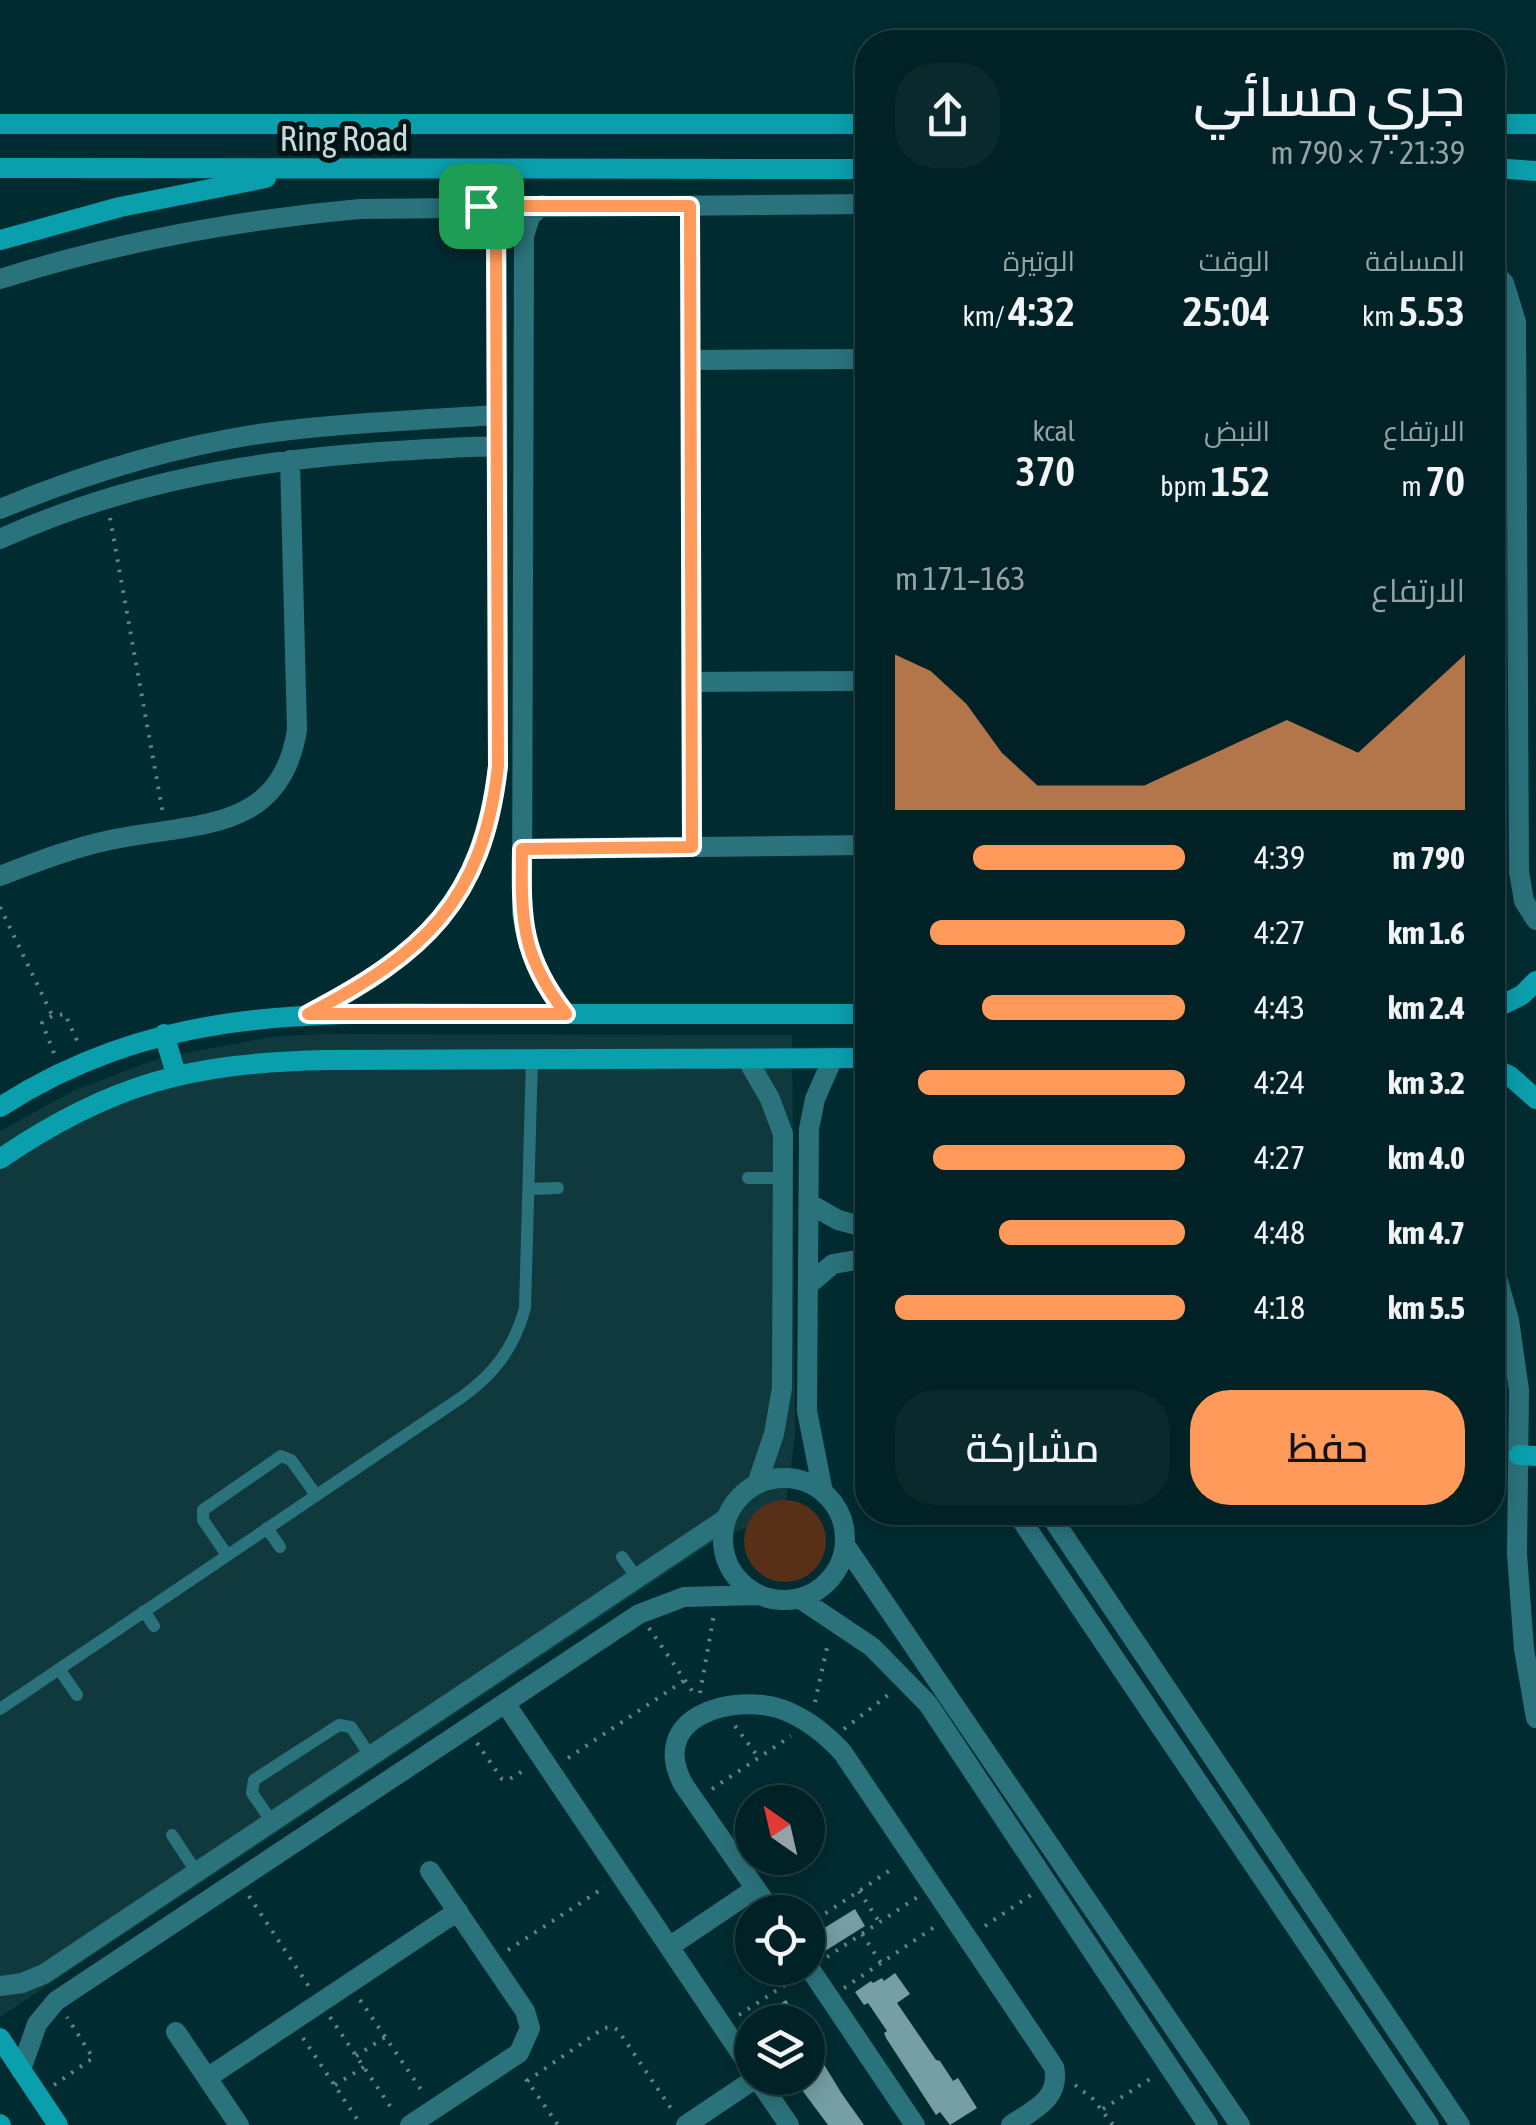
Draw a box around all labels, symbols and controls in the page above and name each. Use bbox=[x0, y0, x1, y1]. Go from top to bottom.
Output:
button: share bbox=[895, 63, 1000, 168]
text: جري مسائي bbox=[1193, 65, 1465, 128]
street label: Ring Road bbox=[279, 118, 409, 158]
text: 21:39 · 7 × 790 m bbox=[1270, 134, 1465, 171]
pin bbox=[439, 164, 524, 249]
icon: arrive bbox=[454, 179, 509, 234]
text: الوتيرة bbox=[1003, 245, 1075, 277]
text: الوقت bbox=[1199, 245, 1270, 277]
text: المسافة bbox=[1365, 245, 1465, 277]
text: 4:32 bbox=[1008, 287, 1075, 335]
text: 25:04 bbox=[1183, 287, 1270, 335]
text: 5.53 bbox=[1398, 287, 1465, 335]
text: /km bbox=[963, 300, 1008, 332]
text: km bbox=[1362, 300, 1398, 332]
text: kcal bbox=[1032, 415, 1075, 447]
text: النبض bbox=[1204, 415, 1270, 447]
text: الارتفاع bbox=[1383, 415, 1465, 447]
text: 370 bbox=[1016, 447, 1075, 495]
text: 152 bbox=[1211, 457, 1270, 505]
text: 70 bbox=[1426, 457, 1465, 505]
text: bpm bbox=[1160, 470, 1211, 502]
text: m bbox=[1402, 470, 1426, 502]
text: 163–171 m bbox=[895, 560, 1026, 597]
text: الارتفاع bbox=[1371, 572, 1465, 609]
text: 4:39 bbox=[1254, 839, 1305, 876]
text: 790 m bbox=[1392, 839, 1465, 876]
text: 4:27 bbox=[1254, 914, 1305, 951]
text: 1.6 km bbox=[1388, 914, 1465, 951]
text: 4:43 bbox=[1254, 989, 1305, 1026]
text: 2.4 km bbox=[1388, 989, 1465, 1026]
text: 4:24 bbox=[1254, 1064, 1305, 1101]
text: 3.2 km bbox=[1388, 1064, 1465, 1101]
text: 4:27 bbox=[1254, 1139, 1305, 1176]
text: 4.0 km bbox=[1388, 1139, 1465, 1176]
text: 4:48 bbox=[1254, 1214, 1305, 1251]
text: 4.7 km bbox=[1388, 1214, 1465, 1251]
text: 4:18 bbox=[1254, 1289, 1305, 1326]
text: 5.5 km bbox=[1388, 1289, 1465, 1326]
button: مشاركة bbox=[895, 1390, 1170, 1505]
button: حفظ bbox=[1190, 1390, 1465, 1505]
north arrow bbox=[735, 1785, 825, 1875]
map controls bbox=[735, 1785, 825, 2095]
button: locate bbox=[735, 1895, 825, 1985]
button: layers bbox=[735, 2005, 825, 2095]

